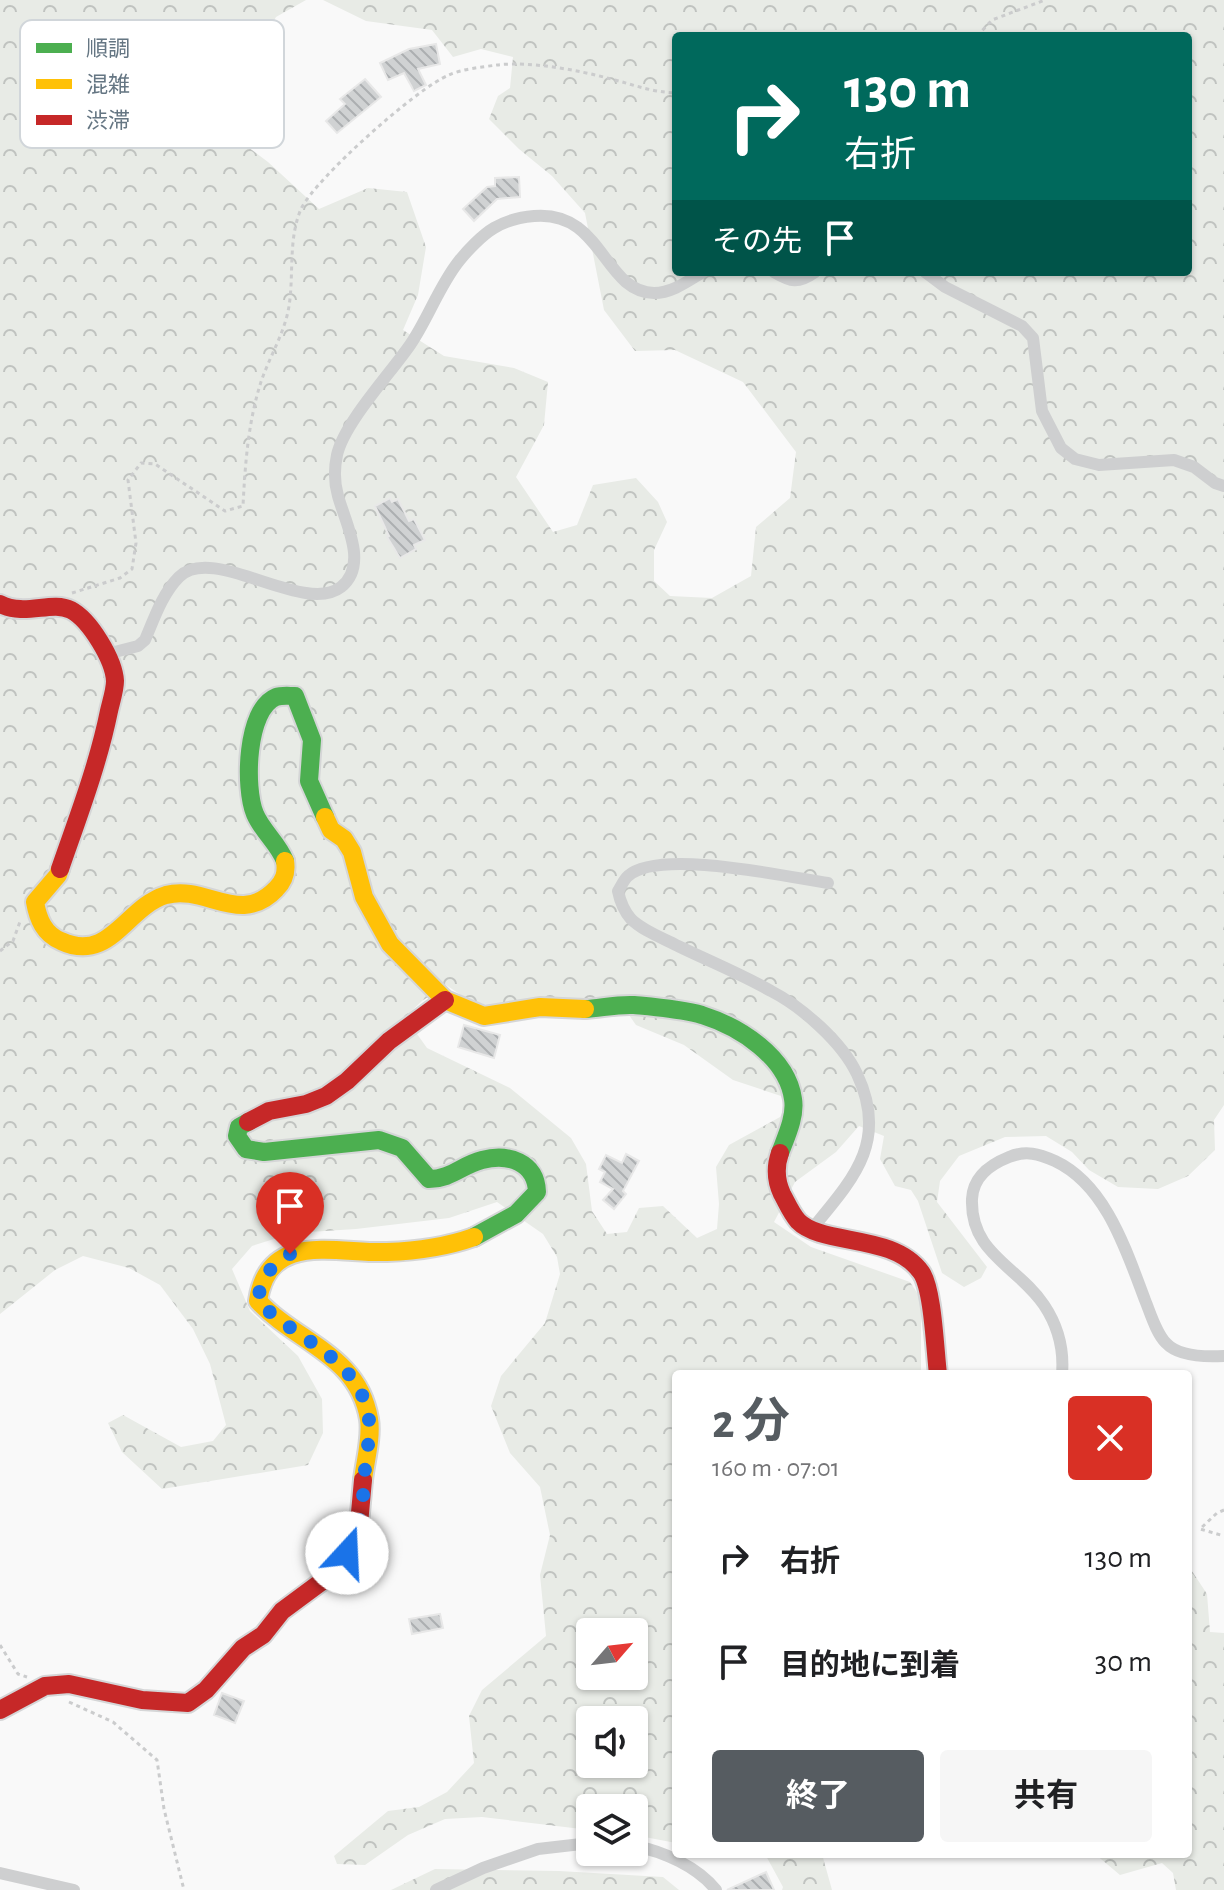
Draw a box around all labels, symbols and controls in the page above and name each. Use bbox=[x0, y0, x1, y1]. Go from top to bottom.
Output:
legend bbox=[20, 20, 284, 148]
text: 順調 bbox=[86, 38, 130, 60]
text: 130 m bbox=[844, 62, 971, 118]
icon: right bbox=[712, 64, 816, 168]
text: 混雑 bbox=[86, 73, 130, 96]
text: 渋滞 bbox=[86, 109, 130, 132]
text: 右折 bbox=[844, 137, 916, 173]
icon: arrive bbox=[818, 216, 862, 260]
text: その先 bbox=[712, 227, 802, 257]
pin bbox=[256, 1172, 324, 1254]
icon: arrive bbox=[268, 1184, 312, 1228]
button: close bbox=[1068, 1396, 1152, 1480]
text: 2 分 bbox=[712, 1399, 790, 1447]
text: 160 m · 07:01 bbox=[712, 1455, 840, 1481]
position arrow bbox=[305, 1511, 389, 1595]
icon: right bbox=[712, 1536, 756, 1580]
text: 130 m bbox=[1085, 1543, 1152, 1573]
text: 右折 bbox=[780, 1547, 840, 1577]
north arrow bbox=[576, 1618, 648, 1690]
map controls bbox=[576, 1618, 648, 1866]
icon: arrive bbox=[712, 1640, 756, 1684]
text: 30 m bbox=[1095, 1647, 1152, 1677]
text: 目的地に到着 bbox=[780, 1651, 960, 1681]
button: sound bbox=[576, 1706, 648, 1778]
button: 終了 bbox=[712, 1750, 924, 1842]
button: 共有 bbox=[940, 1750, 1152, 1842]
button: layers bbox=[576, 1794, 648, 1866]

